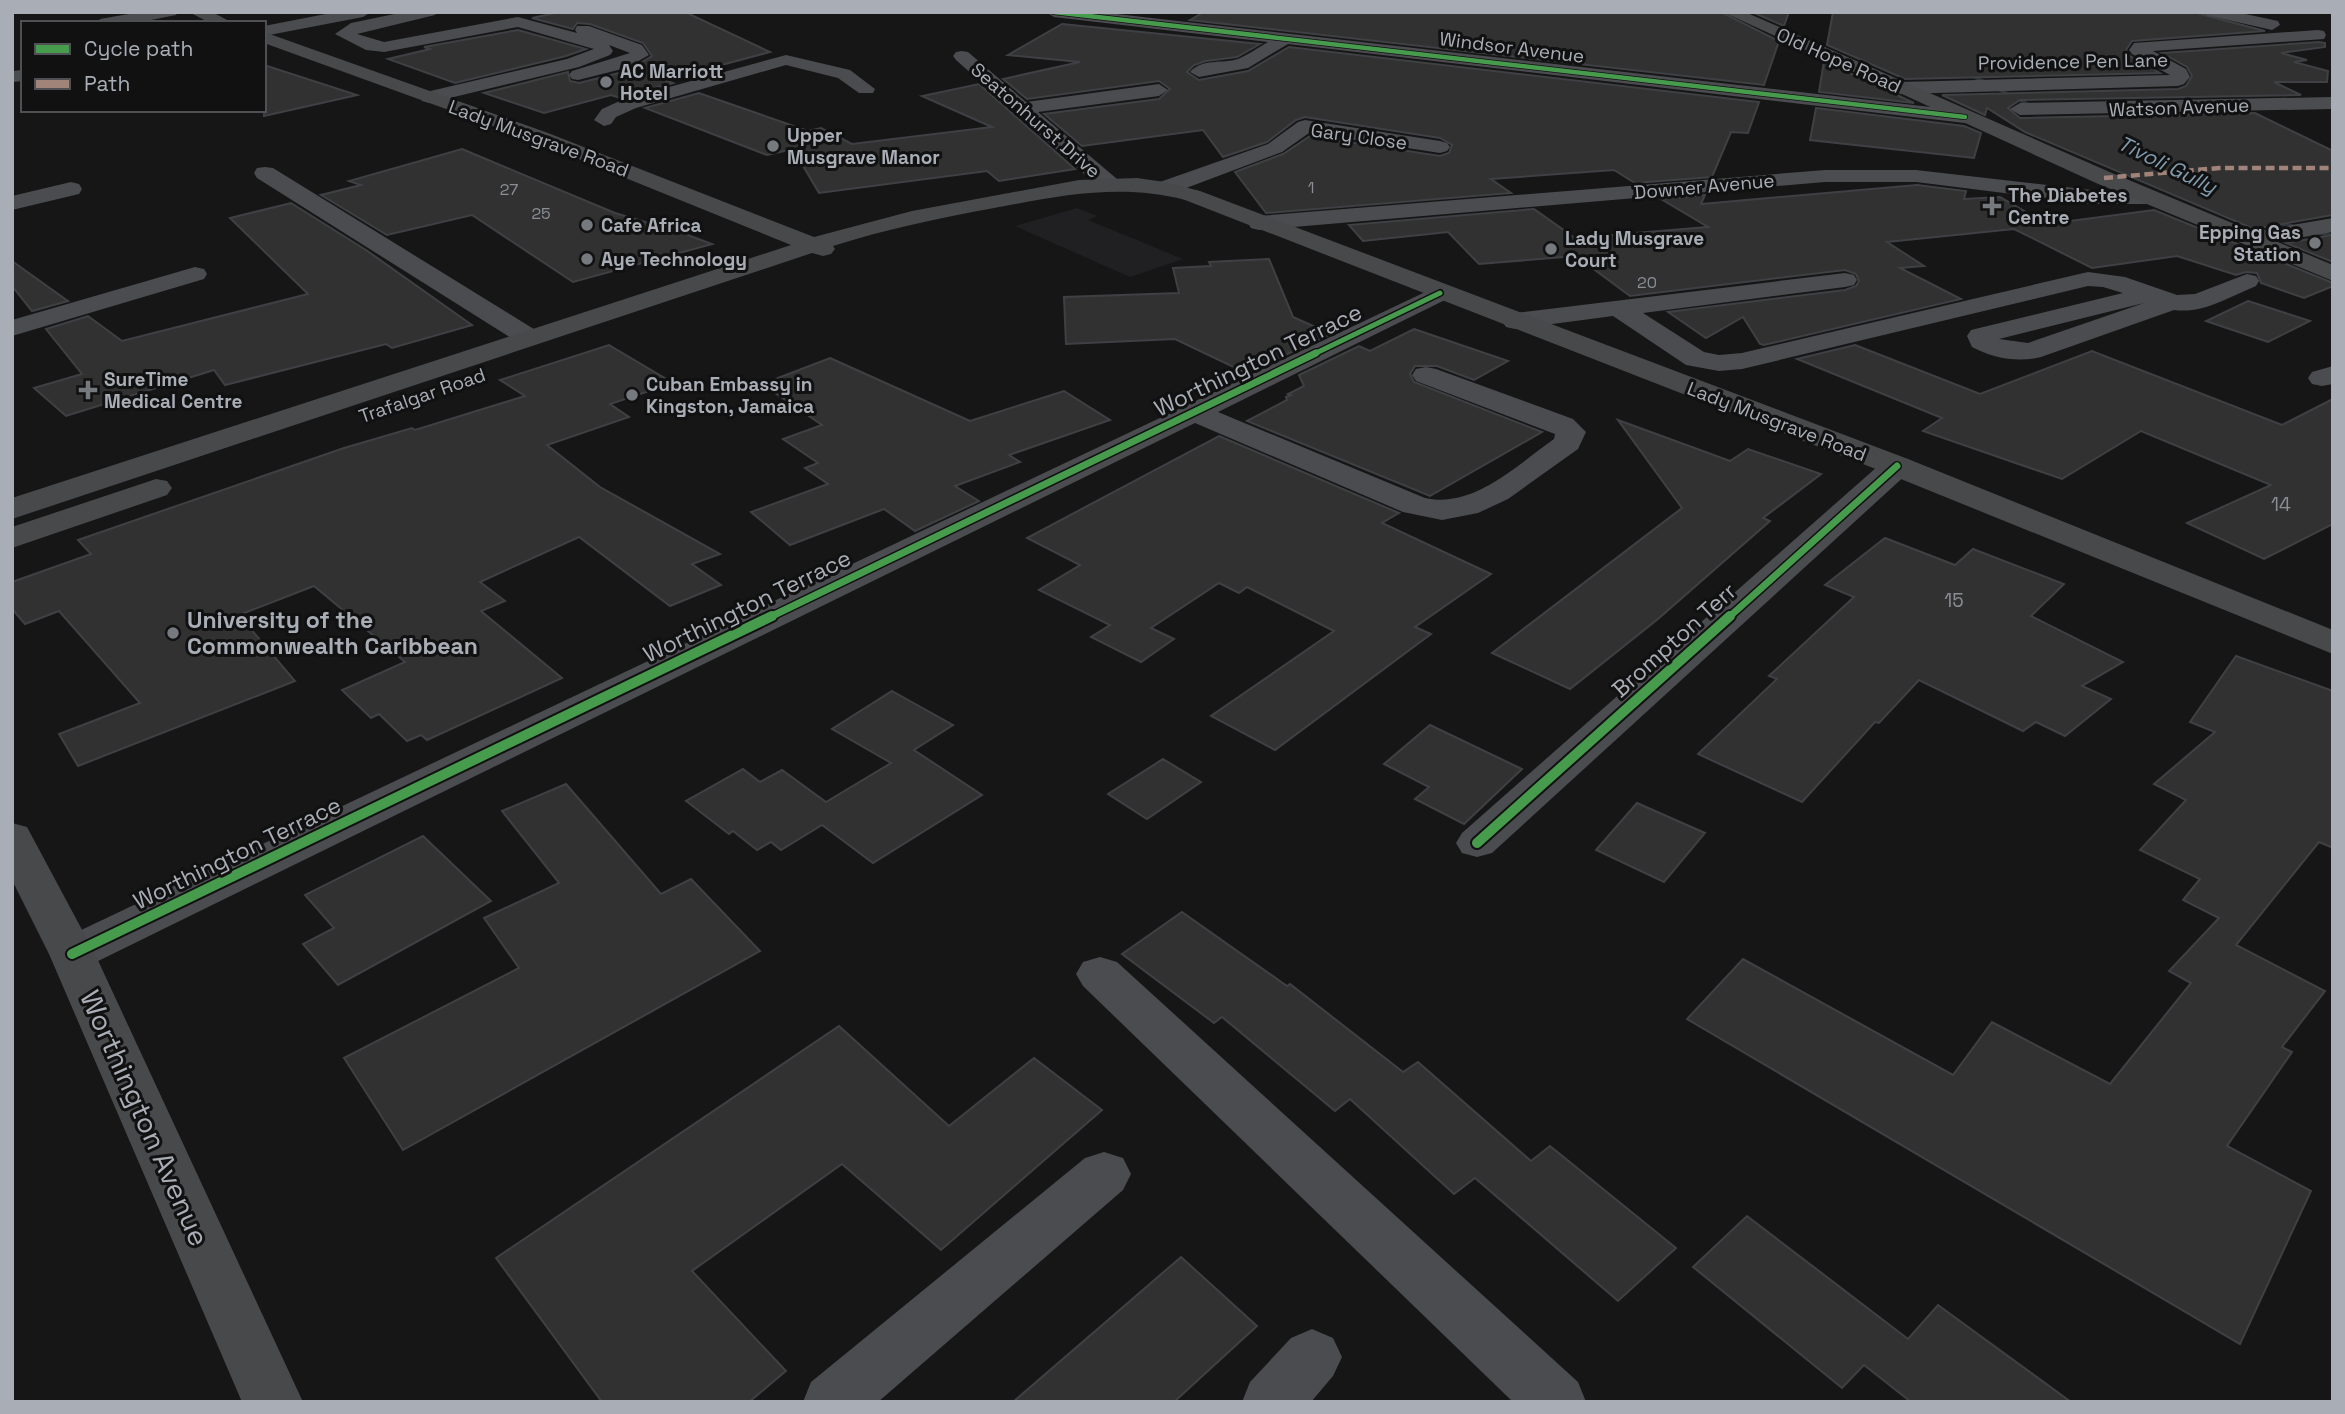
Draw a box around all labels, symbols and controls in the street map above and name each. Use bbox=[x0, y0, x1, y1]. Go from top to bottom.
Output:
legend bbox=[21, 21, 266, 112]
street label: Old Hope Road bbox=[1773, 22, 1905, 99]
street label: Windsor Avenue bbox=[1438, 26, 1586, 69]
text: Cycle path bbox=[84, 35, 193, 62]
street label: Providence Pen Lane bbox=[1978, 47, 2168, 76]
street label: Seatonhurst Drive bbox=[966, 57, 1106, 184]
place label: AC Marriott Hotel bbox=[620, 59, 723, 106]
text: Path bbox=[84, 70, 130, 97]
marker: AC Marriott Hotel bbox=[598, 74, 614, 90]
street label: Watson Avenue bbox=[2108, 93, 2250, 122]
street label: Lady Musgrave Road bbox=[445, 94, 632, 183]
street label: Gary Close bbox=[1309, 117, 1409, 156]
place label: Upper Musgrave Manor bbox=[787, 123, 940, 170]
water label: Tivoli Gully bbox=[2113, 129, 2222, 201]
marker: Upper Musgrave Manor bbox=[765, 138, 781, 154]
street label: Downer Avenue bbox=[1633, 168, 1775, 205]
house number: 1 bbox=[1308, 177, 1314, 198]
house number: 27 bbox=[500, 179, 518, 200]
place label: The Diabetes Centre bbox=[2008, 183, 2127, 230]
marker: The Diabetes Centre bbox=[1982, 196, 2002, 216]
house number: 25 bbox=[531, 203, 551, 224]
place label: Cafe Africa bbox=[601, 213, 702, 238]
marker: Cafe Africa bbox=[579, 217, 595, 233]
place label: Epping Gas Station bbox=[2199, 220, 2301, 267]
place label: Lady Musgrave Court bbox=[1565, 226, 1704, 273]
marker: Epping Gas Station bbox=[2307, 235, 2323, 251]
marker: Lady Musgrave Court bbox=[1543, 241, 1559, 257]
place label: Aye Technology bbox=[601, 247, 747, 272]
marker: Aye Technology bbox=[579, 251, 595, 267]
house number: 20 bbox=[1637, 272, 1657, 293]
street label: Worthington Terrace bbox=[1149, 297, 1367, 423]
street label: Trafalgar Road bbox=[355, 362, 489, 429]
place label: SureTime Medical Centre bbox=[104, 367, 242, 414]
place label: Cuban Embassy in Kingston, Jamaica bbox=[646, 372, 814, 419]
street label: Lady Musgrave Road bbox=[1684, 376, 1870, 467]
marker: SureTime Medical Centre bbox=[78, 380, 98, 400]
marker: Cuban Embassy in Kingston, Jamaica bbox=[624, 387, 640, 403]
house number: 14 bbox=[2271, 492, 2291, 517]
street label: Worthington Terrace bbox=[638, 543, 856, 669]
street label: Brompton Terr bbox=[1605, 576, 1743, 704]
house number: 15 bbox=[1944, 588, 1964, 613]
place label: University of the Commonwealth Caribbean bbox=[187, 605, 478, 661]
marker: University of the Commonwealth Caribbean bbox=[165, 625, 181, 641]
street label: Worthington Terrace bbox=[128, 790, 346, 916]
street label: Worthington Avenue bbox=[72, 984, 218, 1252]

